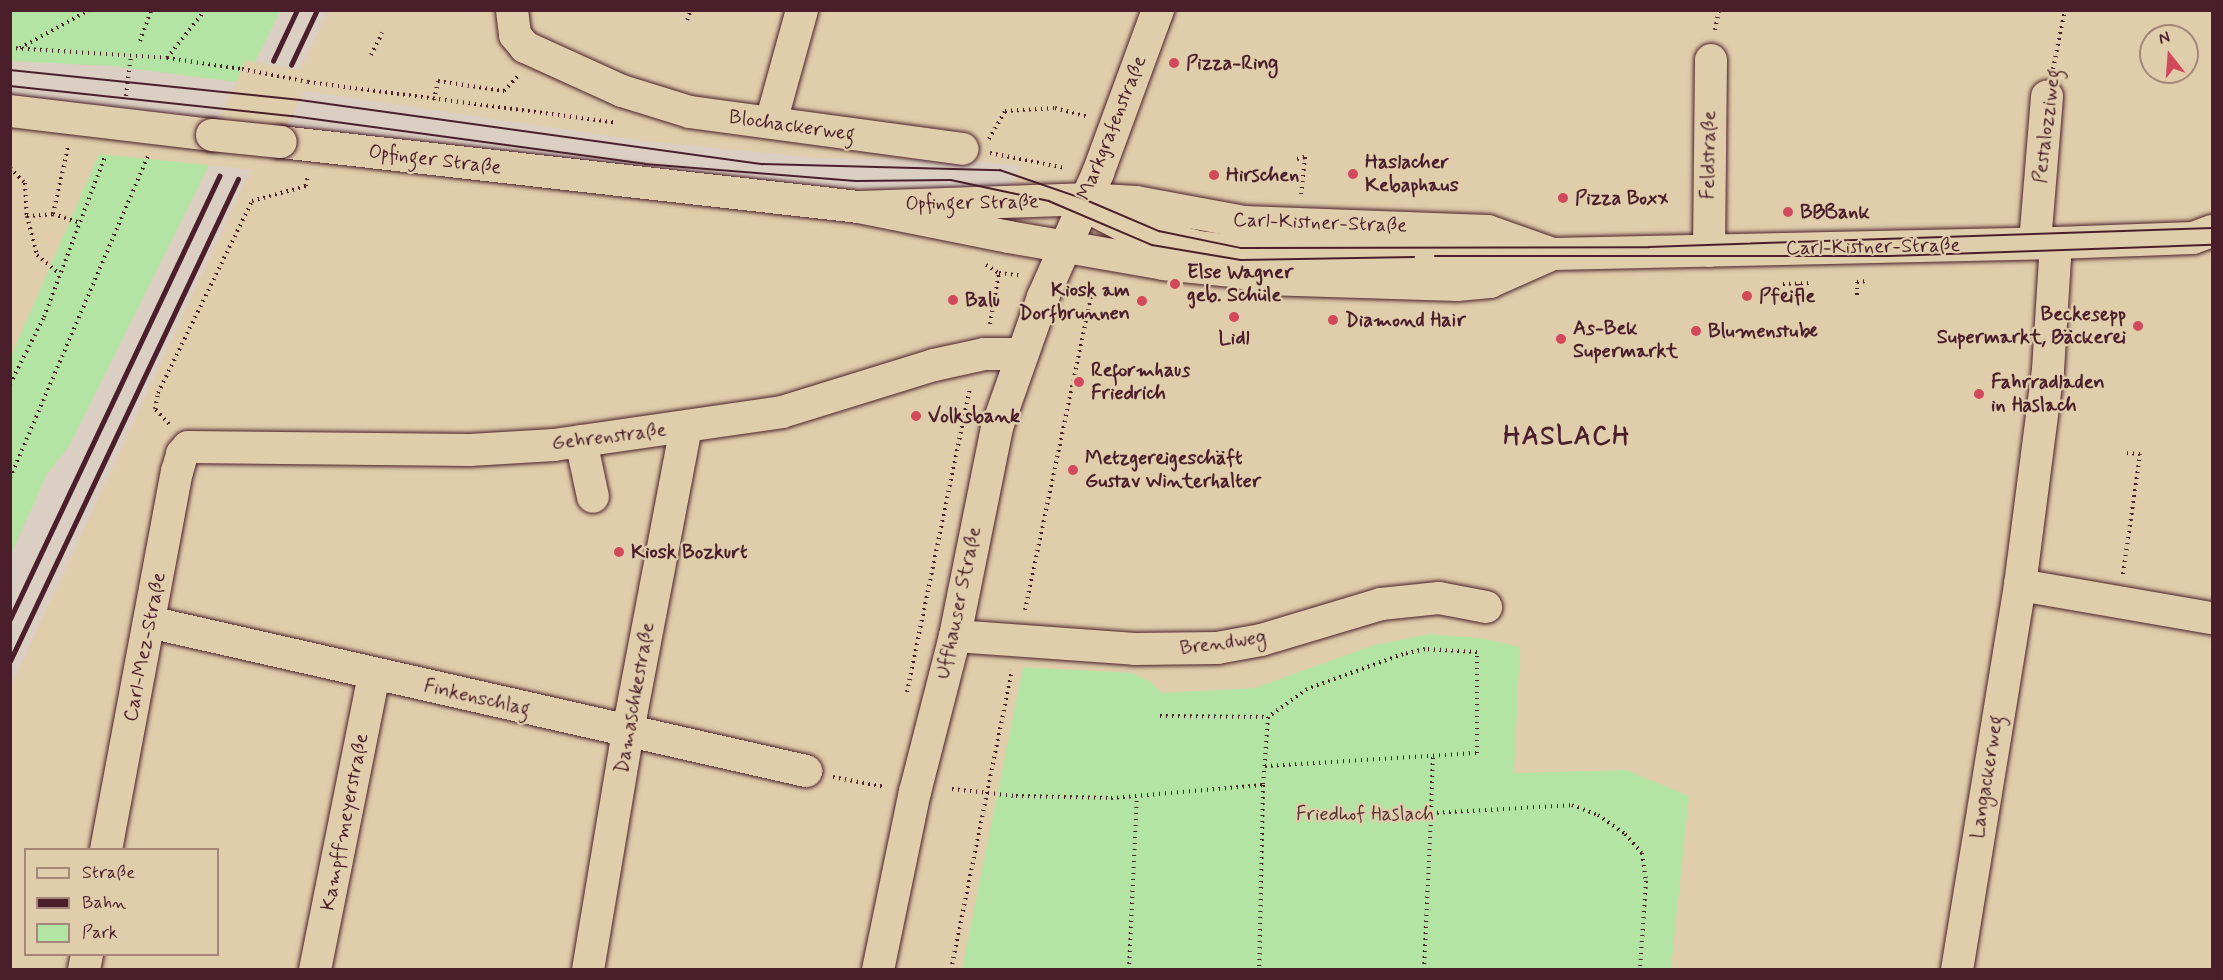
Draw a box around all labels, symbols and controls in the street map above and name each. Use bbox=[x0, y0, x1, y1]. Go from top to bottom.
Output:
north arrow bbox=[2139, 24, 2199, 84]
text: N bbox=[2156, 27, 2172, 50]
place label: Pizza-Ring bbox=[1186, 51, 1278, 75]
street label: Markgrafenstraße bbox=[1072, 52, 1152, 204]
marker: Pizza-Ring bbox=[1167, 56, 1181, 70]
street label: Pestalozziweg bbox=[2028, 67, 2066, 185]
street label: Blochackerweg bbox=[727, 105, 857, 147]
street label: Feldstraße bbox=[1696, 110, 1722, 200]
street label: Opfinger Straße bbox=[367, 140, 503, 180]
place label: Haslacher Kebaphaus bbox=[1365, 150, 1459, 197]
place label: Hirschen bbox=[1226, 163, 1299, 187]
marker: Haslacher Kebaphaus bbox=[1346, 167, 1360, 181]
marker: Hirschen bbox=[1207, 168, 1221, 182]
place label: Pizza Boxx bbox=[1575, 186, 1669, 210]
street label: Opfinger Straße bbox=[905, 190, 1039, 216]
marker: Pizza Boxx bbox=[1556, 191, 1570, 205]
place label: BBBank bbox=[1800, 200, 1870, 224]
marker: BBBank bbox=[1781, 205, 1795, 219]
street label: Carl-Kistner-Straße bbox=[1232, 208, 1408, 238]
street label: Carl-Kistner-Straße bbox=[1786, 233, 1960, 261]
place label: Else Wagner geb. Schüle bbox=[1187, 260, 1298, 307]
marker: Else Wagner geb. Schüle bbox=[1168, 277, 1182, 291]
place label: Kiosk am Dorfbrunnen bbox=[1019, 278, 1130, 325]
place label: Pfeifle bbox=[1759, 284, 1815, 308]
place label: Balu bbox=[965, 288, 1000, 312]
marker: Pfeifle bbox=[1740, 289, 1754, 303]
marker: Balu bbox=[946, 293, 960, 307]
marker: Kiosk am Dorfbrunnen bbox=[1135, 294, 1149, 308]
place label: Beckesepp Supermarkt, Bäckerei bbox=[1936, 302, 2126, 349]
place label: Diamond Hair bbox=[1345, 308, 1467, 332]
marker: Lidl bbox=[1227, 310, 1241, 324]
marker: Diamond Hair bbox=[1326, 313, 1340, 327]
place label: As-Bek Supermarkt bbox=[1573, 316, 1678, 363]
place label: Blumenstube bbox=[1708, 319, 1818, 343]
marker: Beckesepp Supermarkt, Bäckerei bbox=[2131, 319, 2145, 333]
marker: Blumenstube bbox=[1689, 324, 1703, 338]
place label: Lidl bbox=[1219, 326, 1249, 350]
marker: As-Bek Supermarkt bbox=[1554, 332, 1568, 346]
place label: Reformhaus Friedrich bbox=[1091, 358, 1190, 405]
place label: Fahrradladen in Haslach bbox=[1991, 371, 2105, 418]
marker: Reformhaus Friedrich bbox=[1072, 375, 1086, 389]
marker: Fahrradladen in Haslach bbox=[1972, 387, 1986, 401]
place label: Volksbank bbox=[928, 404, 1020, 428]
marker: Volksbank bbox=[909, 409, 923, 423]
street label: Gehrenstraße bbox=[550, 418, 668, 456]
district label: HASLACH bbox=[1506, 422, 1628, 454]
place label: Metzgereigeschäft Gustav Winterhalter bbox=[1085, 446, 1262, 493]
marker: Metzgereigeschäft Gustav Winterhalter bbox=[1066, 463, 1080, 477]
street label: Uffhauser Straße bbox=[931, 526, 987, 680]
place label: Kiosk Bozkurt bbox=[631, 540, 747, 564]
marker: Kiosk Bozkurt bbox=[612, 545, 626, 559]
street label: Carl-Mez-Straße bbox=[119, 570, 171, 724]
street label: Damaschkestraße bbox=[610, 621, 660, 775]
street label: Brendweg bbox=[1178, 625, 1268, 661]
street label: Finkenschlag bbox=[421, 674, 533, 722]
street label: Langackerweg bbox=[1965, 714, 2009, 840]
street label: Kampffmeyerstraße bbox=[316, 731, 374, 913]
park label: Friedhof Haslach bbox=[1295, 802, 1435, 826]
legend bbox=[24, 848, 219, 956]
text: Straße bbox=[82, 861, 135, 885]
text: Bahn bbox=[82, 891, 126, 915]
text: Park bbox=[82, 921, 118, 945]

